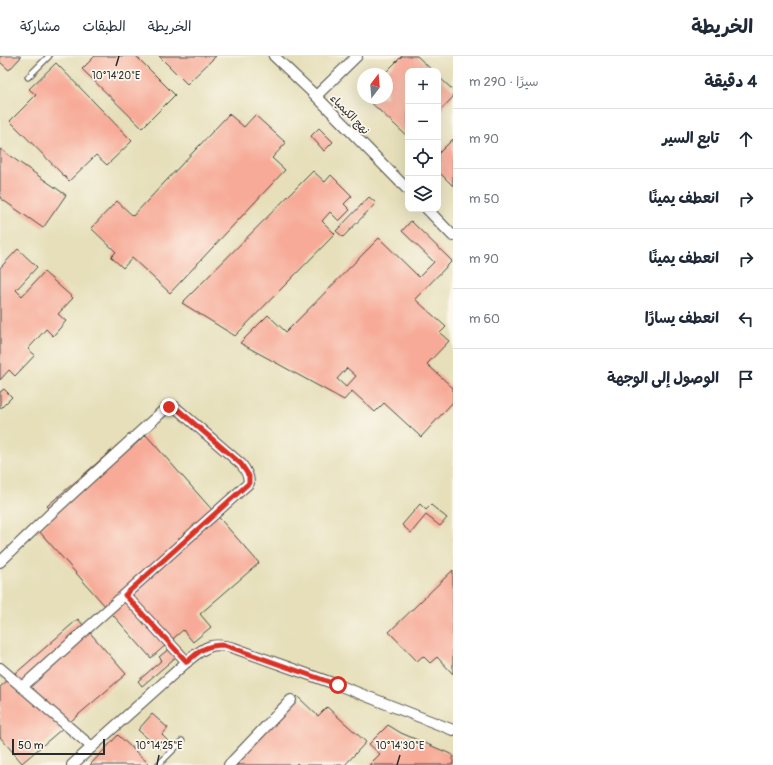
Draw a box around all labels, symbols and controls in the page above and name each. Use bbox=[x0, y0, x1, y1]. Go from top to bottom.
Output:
text: الخريطة bbox=[691, 15, 753, 39]
text: مشاركة bbox=[20, 18, 60, 35]
text: الطبقات bbox=[82, 18, 126, 35]
text: الخريطة bbox=[148, 18, 191, 35]
north arrow bbox=[357, 68, 393, 104]
map controls bbox=[405, 68, 441, 212]
button: + bbox=[405, 68, 441, 104]
text: 10°14'20"E bbox=[92, 70, 140, 82]
text: 4 دقيقة bbox=[704, 71, 757, 92]
text: سيرًا · 290 m bbox=[469, 74, 539, 90]
street label: نهج الكيمياء bbox=[327, 92, 372, 138]
button: − bbox=[405, 104, 441, 140]
icon: ahead bbox=[735, 128, 757, 150]
text: تابع السير bbox=[662, 129, 719, 148]
text: 90 m bbox=[469, 131, 499, 147]
button: locate bbox=[405, 140, 441, 176]
button: layers bbox=[405, 176, 441, 212]
icon: right bbox=[735, 188, 757, 210]
text: انعطف يمينًا bbox=[649, 189, 719, 208]
text: 50 m bbox=[469, 191, 499, 207]
icon: right bbox=[735, 248, 757, 270]
text: انعطف يمينًا bbox=[649, 249, 719, 268]
text: 90 m bbox=[469, 251, 499, 267]
icon: left bbox=[735, 308, 757, 330]
text: انعطف يسارًا bbox=[645, 309, 719, 328]
text: 60 m bbox=[469, 311, 500, 327]
icon: arrive bbox=[735, 368, 757, 390]
text: الوصول إلى الوجهة bbox=[607, 369, 719, 388]
route end bbox=[160, 398, 178, 416]
route start bbox=[329, 676, 347, 694]
scale bar bbox=[12, 737, 105, 756]
text: 50 m bbox=[18, 739, 44, 752]
text: 10°14'25"E bbox=[135, 740, 183, 752]
text: 10°14'30"E bbox=[376, 740, 424, 752]

